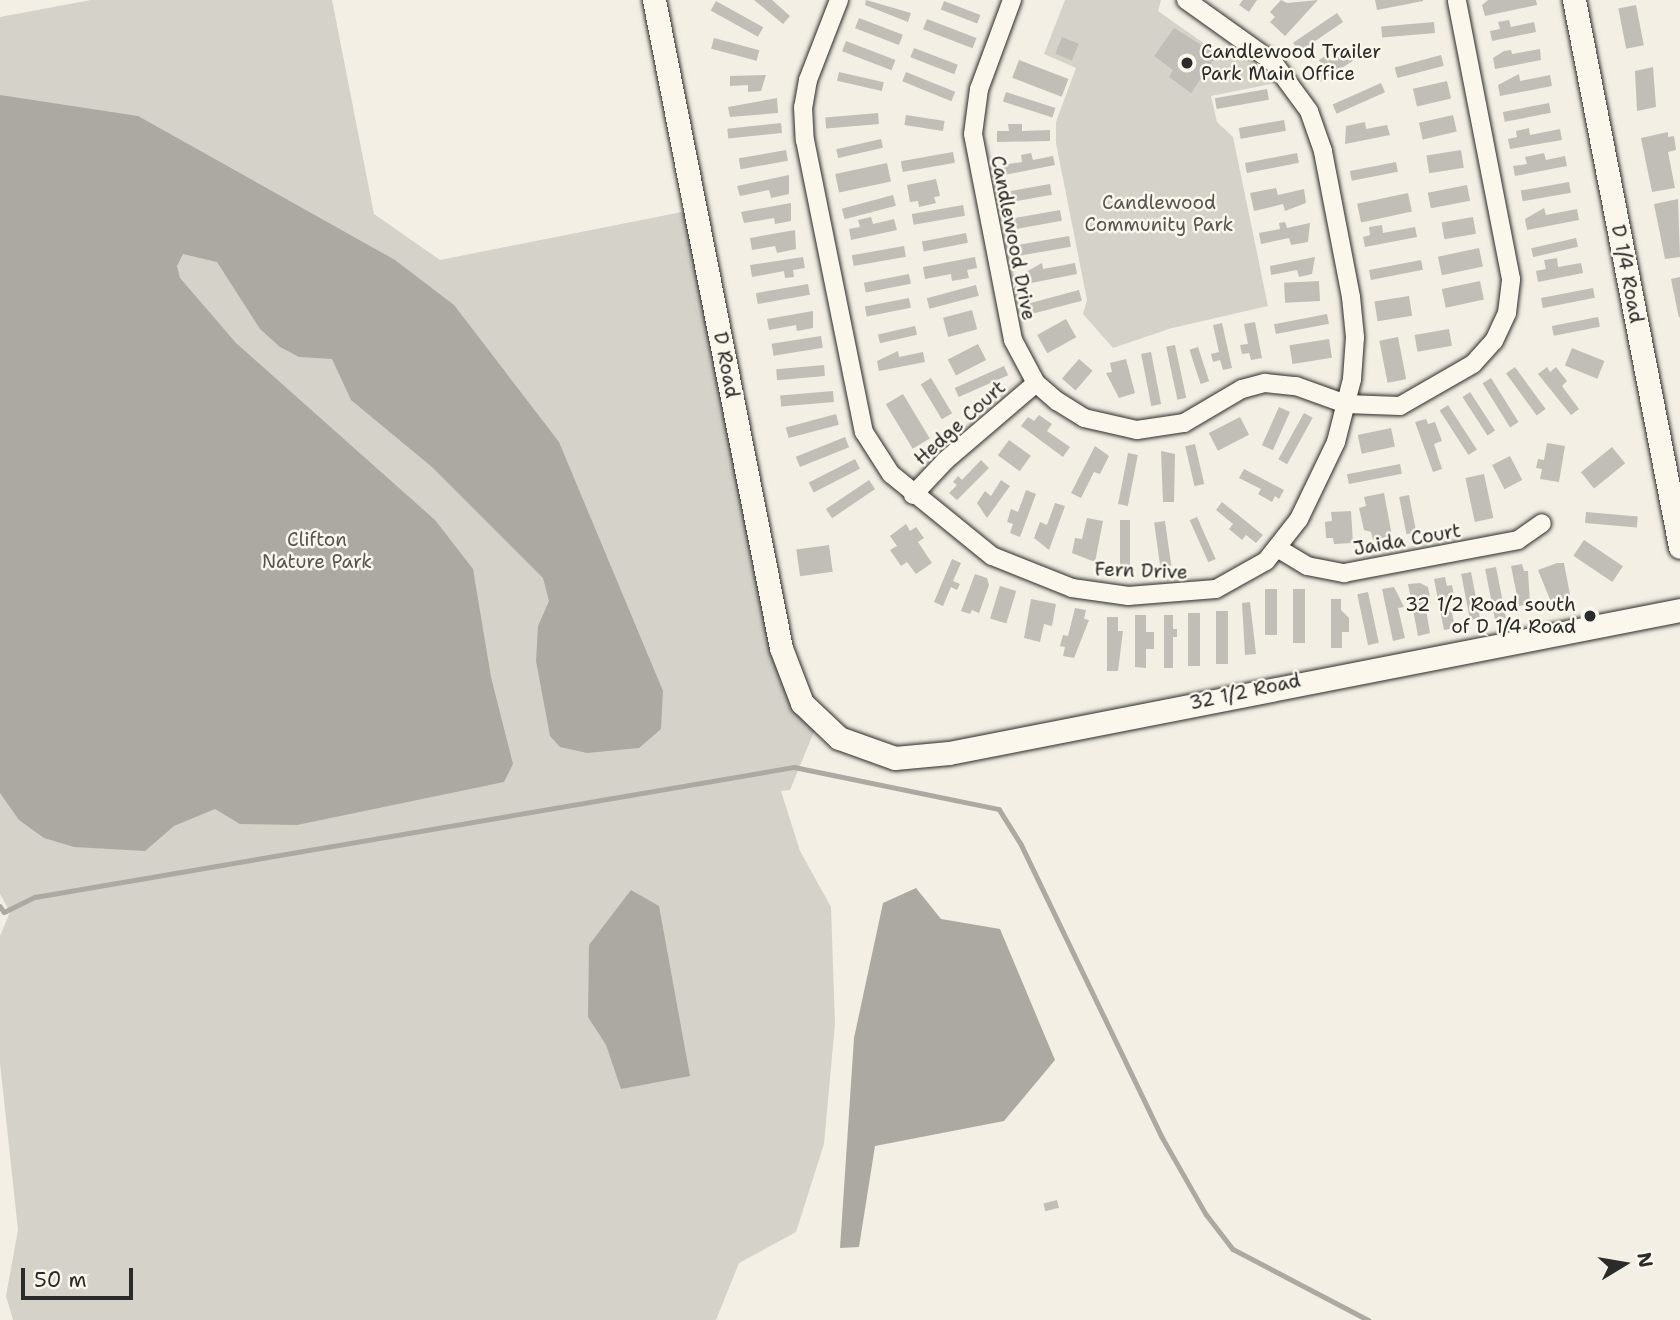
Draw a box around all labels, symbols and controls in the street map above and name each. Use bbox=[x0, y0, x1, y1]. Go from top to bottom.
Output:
place label: Candlewood Trailer Park Main Office bbox=[1201, 41, 1381, 85]
marker: Candlewood Trailer Park Main Office bbox=[1179, 55, 1195, 71]
street label: Candlewood Drive bbox=[986, 154, 1040, 322]
park label: Candlewood Community Park bbox=[1085, 192, 1233, 236]
street label: D 1/4 Road bbox=[1606, 223, 1648, 325]
street label: D Road bbox=[708, 330, 744, 400]
street label: Hedge Court bbox=[910, 376, 1010, 470]
street label: Jaida Court bbox=[1351, 519, 1463, 561]
park label: Clifton Nature Park bbox=[262, 529, 372, 573]
street label: Fern Drive bbox=[1094, 558, 1188, 584]
place label: 32 1/2 Road south of D 1/4 Road bbox=[1405, 594, 1576, 638]
marker: 32 1/2 Road south of D 1/4 Road bbox=[1582, 608, 1598, 624]
street label: 32 1/2 Road bbox=[1187, 669, 1303, 715]
north arrow bbox=[1589, 1229, 1659, 1299]
text: N bbox=[1631, 1250, 1659, 1270]
scale bar bbox=[24, 1254, 136, 1298]
text: 50 m bbox=[34, 1266, 87, 1294]

